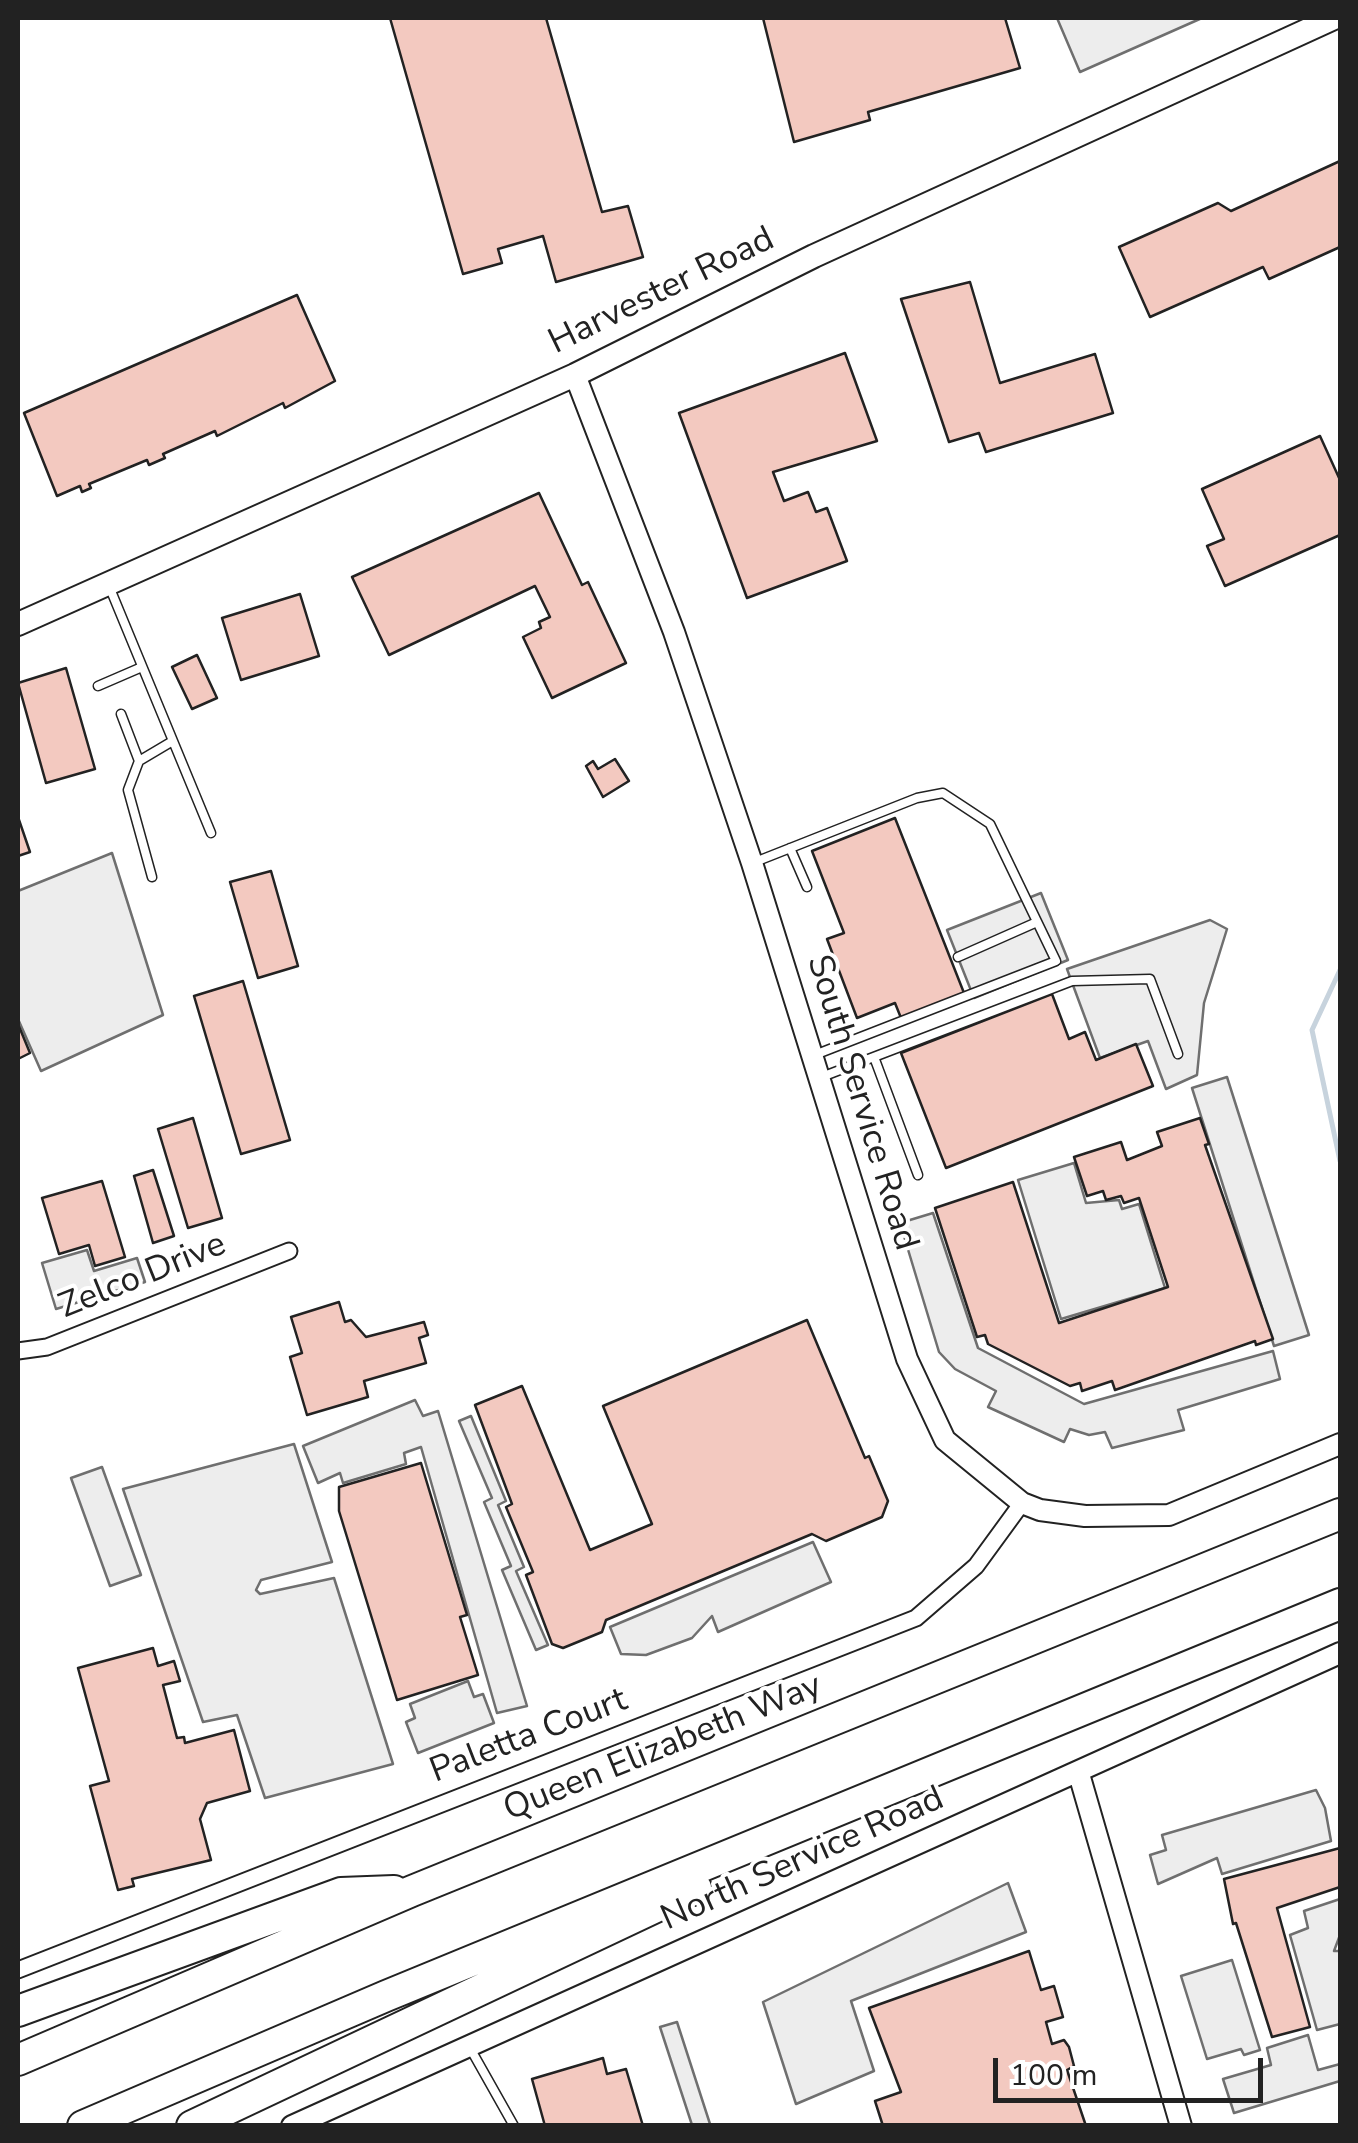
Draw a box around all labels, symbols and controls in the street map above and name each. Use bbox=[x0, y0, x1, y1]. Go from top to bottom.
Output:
street label: Harvester Road bbox=[542, 219, 782, 365]
street label: South Service Road bbox=[796, 950, 926, 1256]
street label: Zelco Drive bbox=[53, 1225, 233, 1329]
street label: Queen Elizabeth Way bbox=[498, 1666, 828, 1832]
street label: Paletta Court bbox=[425, 1680, 633, 1794]
street label: North Service Road bbox=[655, 1779, 951, 1941]
scale bar bbox=[998, 2038, 1268, 2100]
text: 100 m bbox=[1010, 2055, 1097, 2096]

